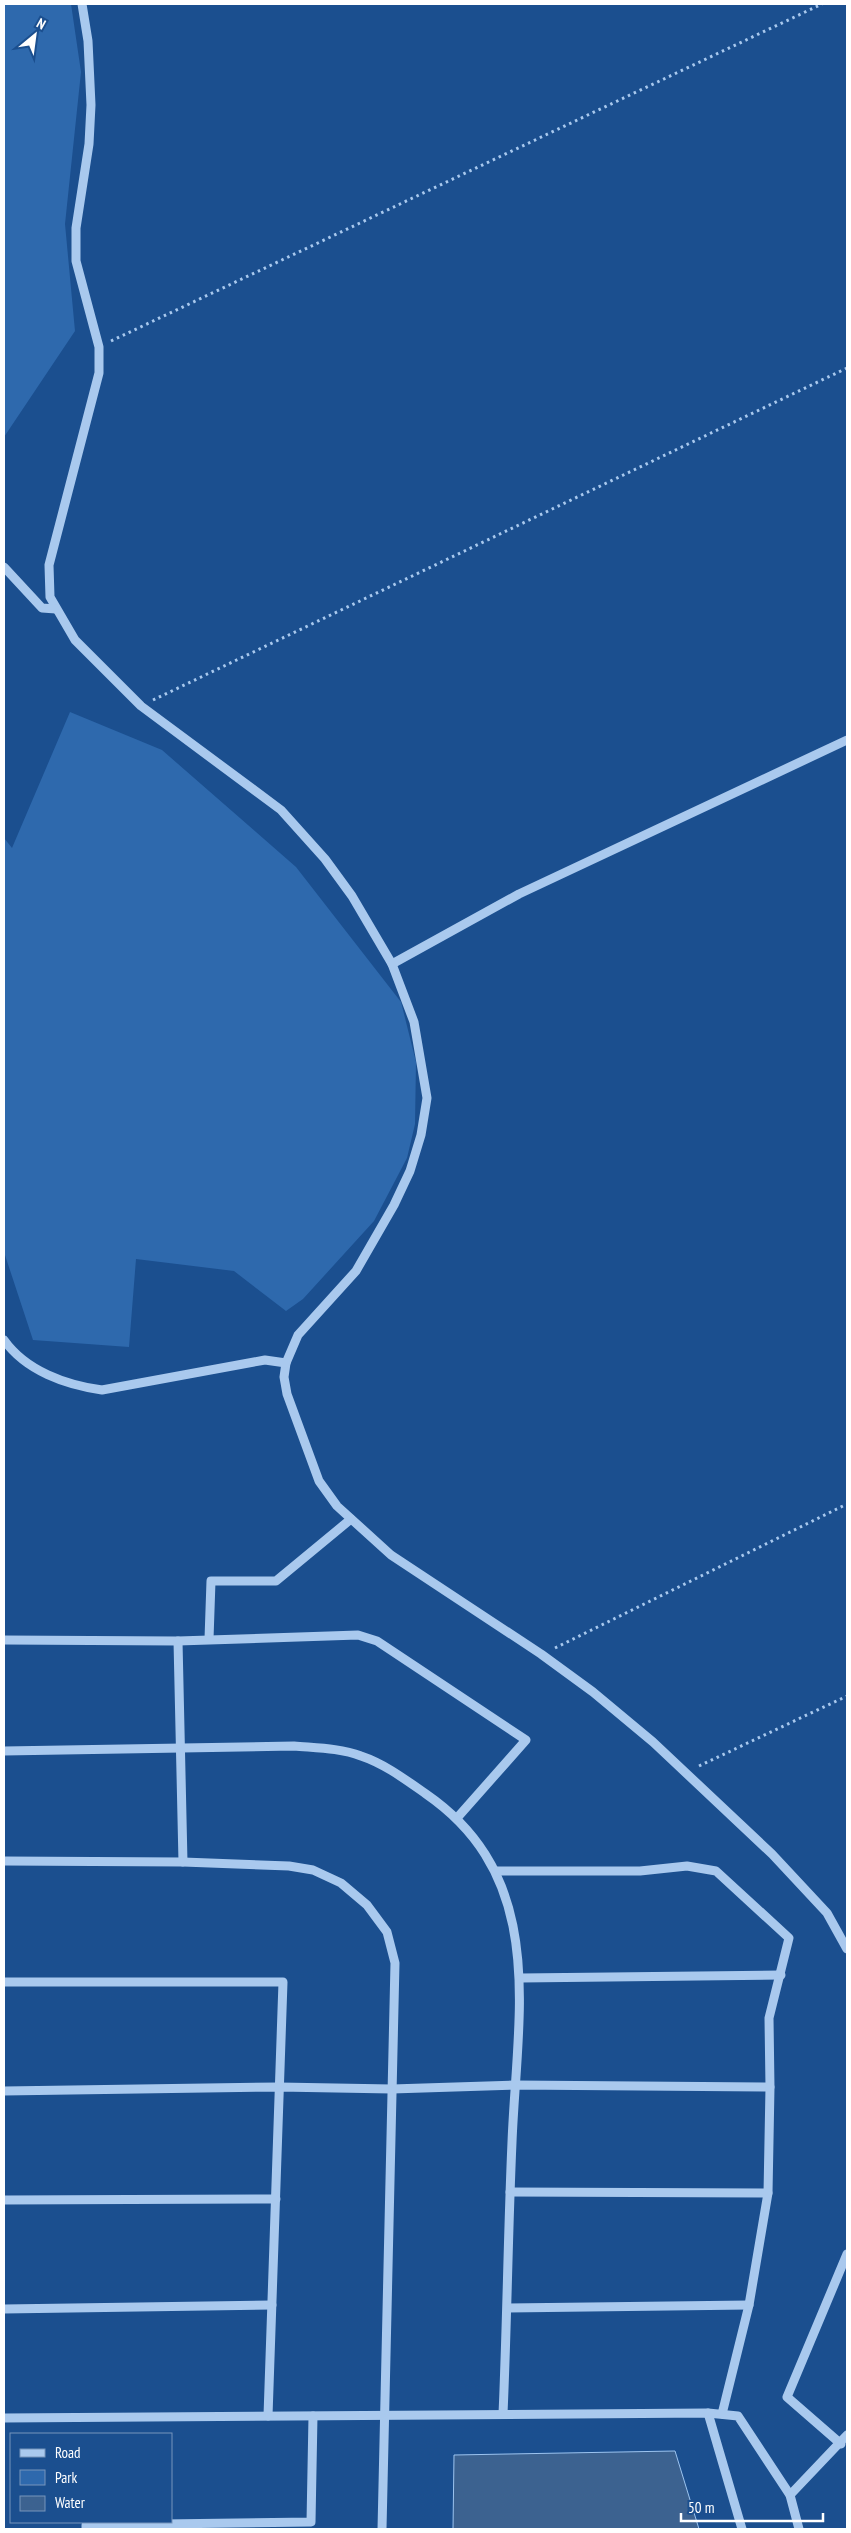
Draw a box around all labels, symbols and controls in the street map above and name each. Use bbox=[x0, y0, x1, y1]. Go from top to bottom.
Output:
north arrow bbox=[10, 10, 60, 60]
text: N bbox=[34, 14, 49, 33]
legend bbox=[10, 2433, 172, 2523]
text: Road bbox=[55, 2443, 81, 2462]
text: Park bbox=[55, 2468, 77, 2487]
scale bar bbox=[681, 2490, 824, 2522]
text: Water bbox=[55, 2493, 86, 2512]
text: 50 m bbox=[688, 2498, 714, 2517]

